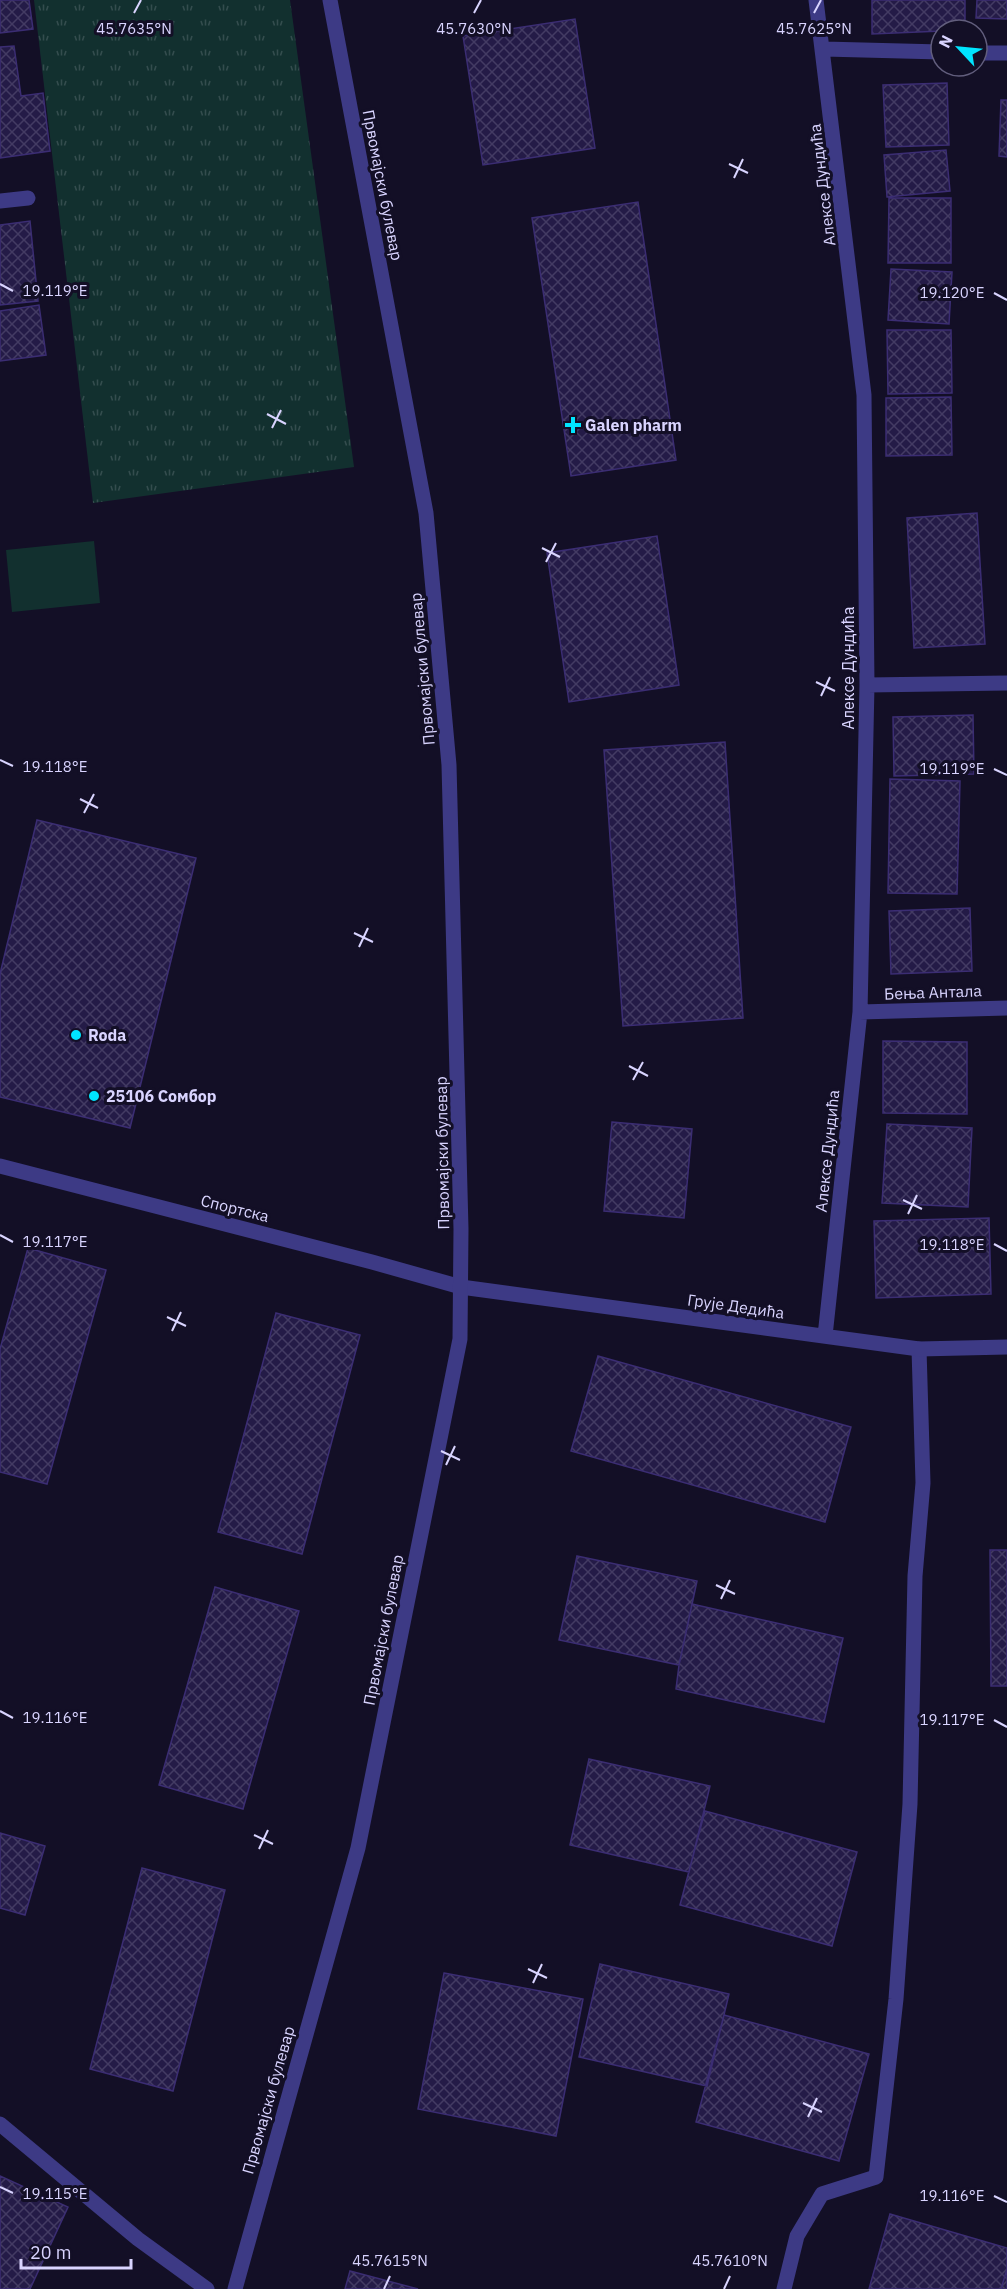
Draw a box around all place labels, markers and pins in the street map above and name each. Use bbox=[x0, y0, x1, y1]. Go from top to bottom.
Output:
place label: Galen pharm bbox=[585, 415, 682, 435]
marker: Galen pharm bbox=[566, 418, 580, 432]
place label: Roda bbox=[88, 1025, 126, 1045]
marker: Roda bbox=[69, 1028, 83, 1042]
place label: 25106 Сомбор bbox=[106, 1086, 217, 1106]
marker: 25106 Сомбор bbox=[87, 1089, 101, 1103]

